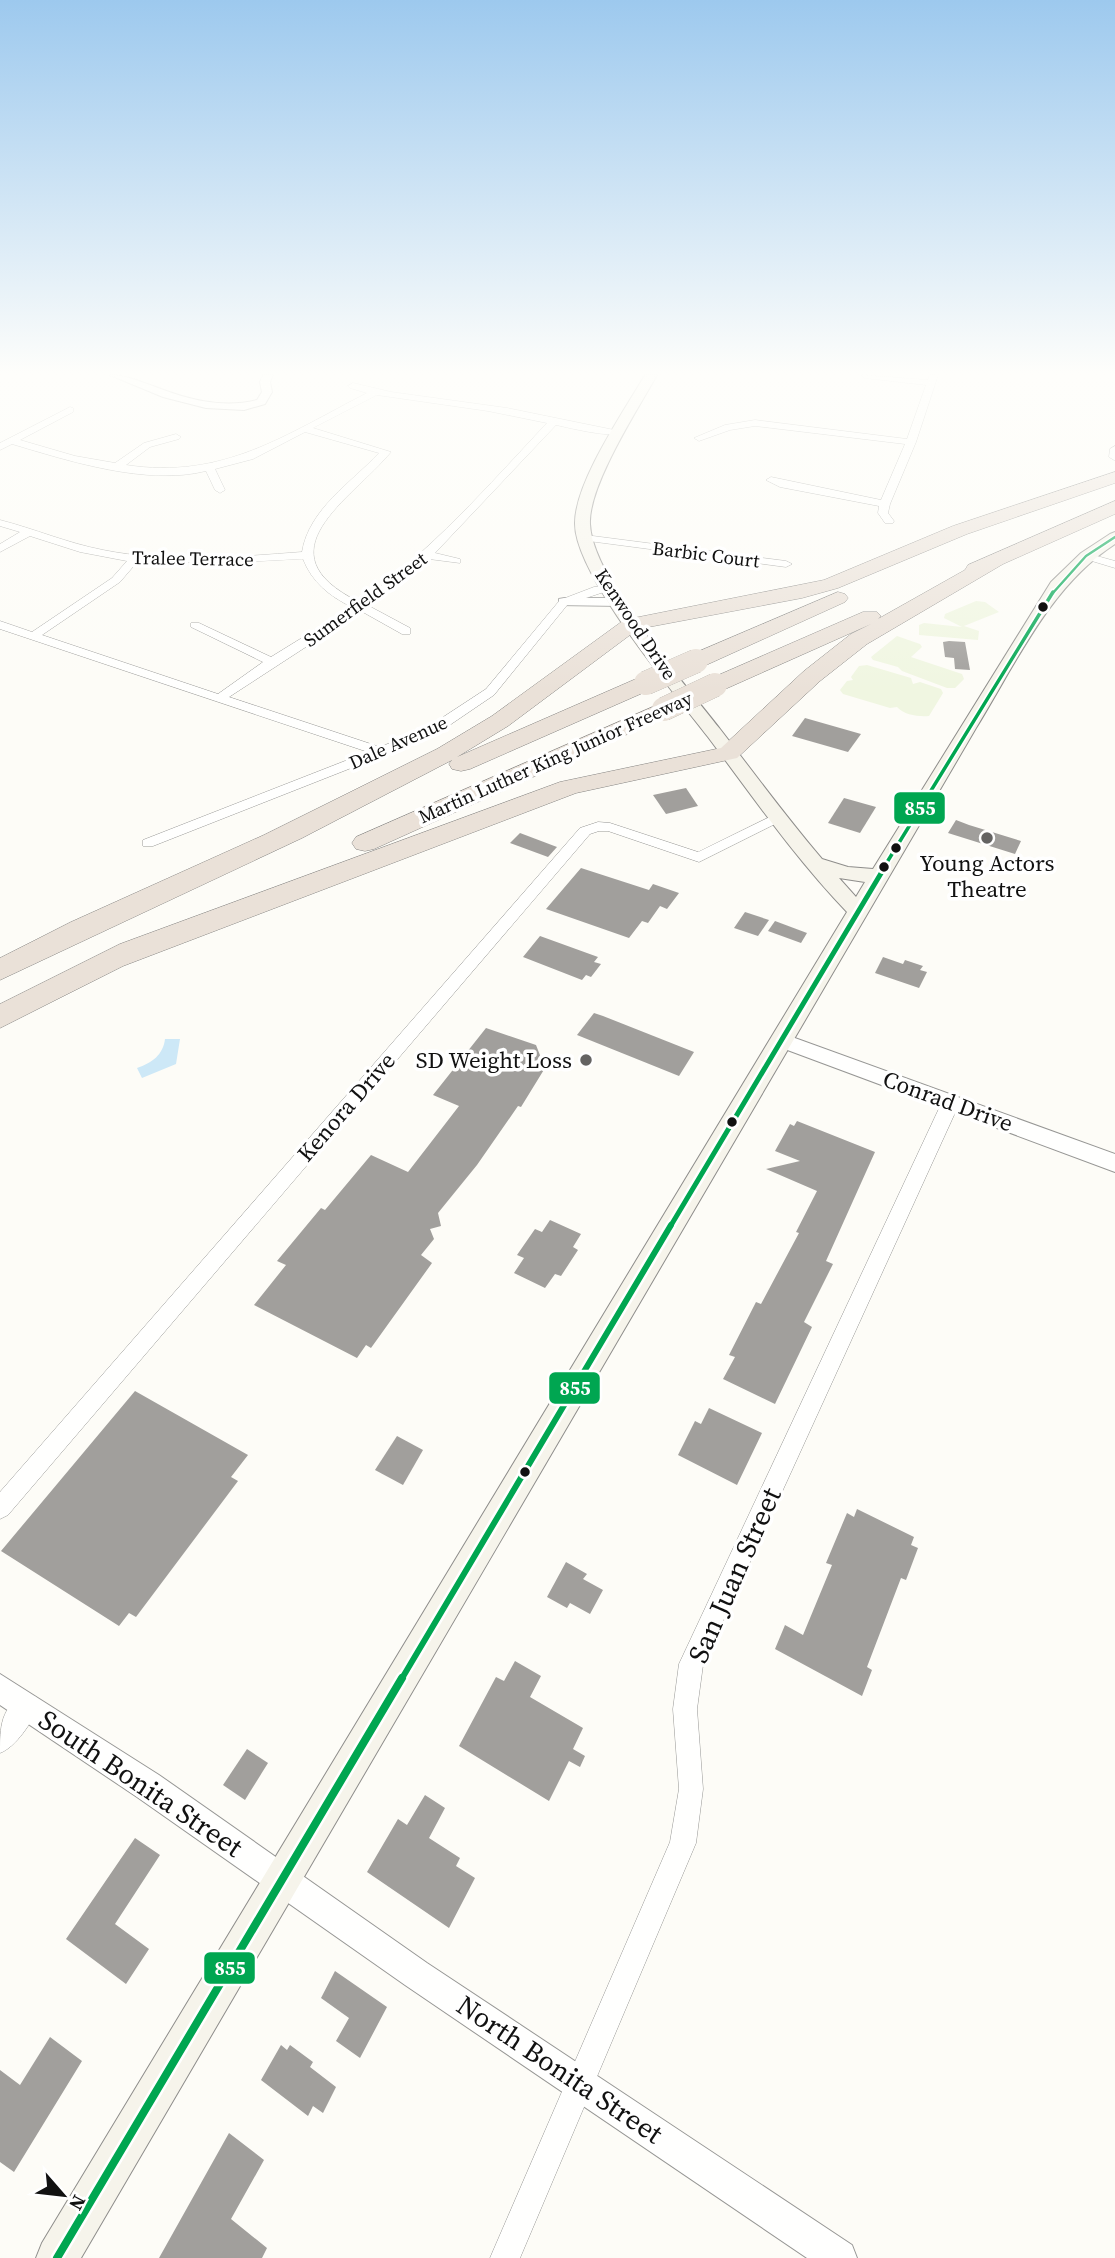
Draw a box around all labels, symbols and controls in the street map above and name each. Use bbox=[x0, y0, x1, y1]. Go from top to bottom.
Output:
street label: Barbic Court bbox=[651, 535, 762, 574]
street label: Tralee Terrace bbox=[132, 544, 254, 572]
street label: Sumerfield Street bbox=[298, 545, 433, 653]
street label: Kenwood Drive bbox=[589, 563, 683, 685]
unlabelled marker bbox=[1036, 600, 1050, 614]
street label: Martin Luther King Junior Freeway bbox=[414, 685, 696, 829]
street label: Dale Avenue bbox=[345, 709, 451, 775]
line badge: 855 bbox=[893, 791, 946, 825]
text: 855 bbox=[905, 795, 935, 821]
marker: Young Actors Theatre bbox=[979, 830, 995, 846]
unlabelled marker bbox=[889, 841, 903, 855]
place label: Young Actors Theatre bbox=[919, 847, 1055, 905]
unlabelled marker bbox=[877, 860, 891, 874]
place label: SD Weight Loss bbox=[416, 1044, 572, 1076]
street label: Kenora Drive bbox=[290, 1045, 402, 1169]
marker: SD Weight Loss bbox=[578, 1052, 594, 1068]
street label: Conrad Drive bbox=[879, 1063, 1017, 1139]
unlabelled marker bbox=[725, 1115, 739, 1129]
line badge: 855 bbox=[548, 1371, 601, 1405]
text: 855 bbox=[560, 1375, 590, 1401]
unlabelled marker bbox=[518, 1465, 532, 1479]
street label: San Juan Street bbox=[678, 1481, 790, 1669]
street label: South Bonita Street bbox=[31, 1700, 251, 1866]
line badge: 855 bbox=[203, 1951, 256, 1985]
text: 855 bbox=[215, 1955, 245, 1981]
street label: North Bonita Street bbox=[449, 1986, 671, 2153]
north arrow bbox=[28, 2160, 98, 2230]
text: N bbox=[63, 2191, 93, 2215]

